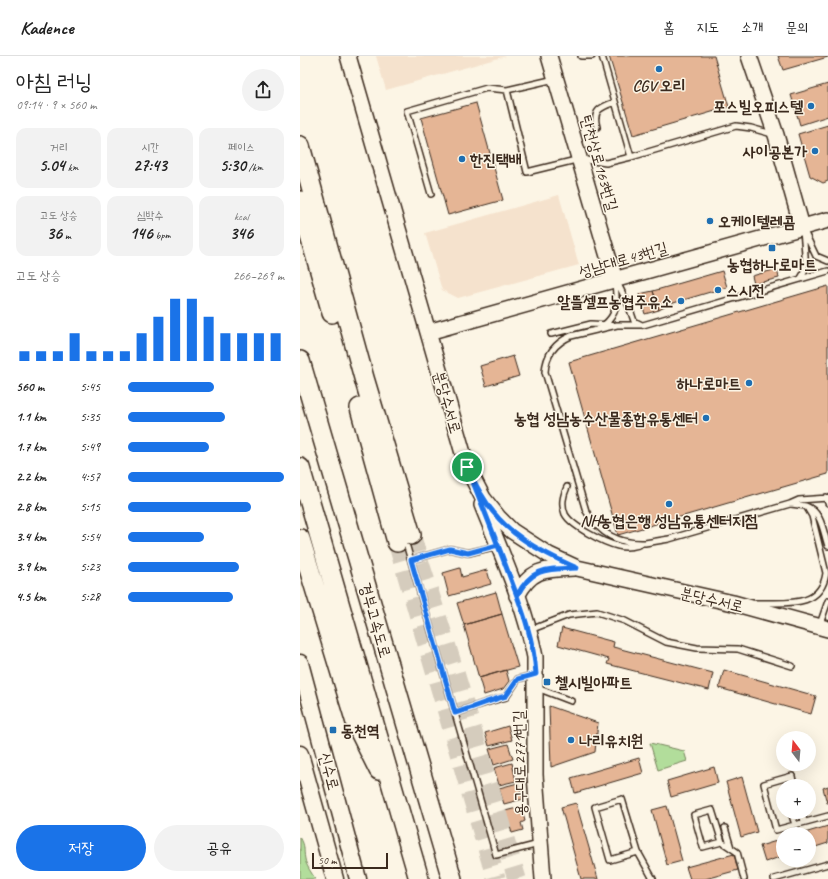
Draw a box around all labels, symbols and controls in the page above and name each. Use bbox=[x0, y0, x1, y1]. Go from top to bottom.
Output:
text: Kadence bbox=[20, 16, 74, 40]
text: 홈 bbox=[663, 19, 674, 36]
text: 지도 bbox=[696, 19, 719, 36]
text: 소개 bbox=[741, 19, 763, 36]
text: 문의 bbox=[785, 19, 808, 36]
marker: CGV 오리 bbox=[654, 64, 664, 74]
text: 아침 러닝 bbox=[16, 68, 92, 96]
button: share bbox=[242, 69, 284, 111]
place label: CGV 오리 bbox=[632, 76, 686, 96]
text: 09:14 · 9 × 560 m bbox=[16, 97, 97, 113]
place label: 포스빌오피스텔 bbox=[713, 97, 804, 117]
marker: 포스빌오피스텔 bbox=[806, 101, 816, 111]
street label: 탄천상로163번길 bbox=[576, 113, 622, 214]
text: 거리 bbox=[50, 140, 68, 154]
text: 시간 bbox=[141, 140, 159, 154]
text: 페이스 bbox=[228, 140, 255, 154]
place label: 사이공본가 bbox=[742, 142, 807, 162]
marker: 사이공본가 bbox=[810, 146, 820, 156]
place label: 한진택배 bbox=[469, 150, 522, 170]
marker: 한진택배 bbox=[457, 154, 467, 164]
text: 5.04 bbox=[39, 155, 65, 176]
text: 27:43 bbox=[133, 155, 167, 176]
text: 5:30 bbox=[220, 155, 246, 176]
text: km bbox=[65, 160, 78, 174]
text: /km bbox=[246, 160, 263, 174]
text: 고도 상승 bbox=[40, 208, 78, 222]
text: 심박수 bbox=[137, 208, 163, 222]
text: kcal bbox=[234, 209, 249, 223]
place label: 오케이텔레콤 bbox=[718, 212, 795, 232]
marker: 오케이텔레콤 bbox=[705, 216, 715, 226]
text: 36 bbox=[46, 223, 62, 244]
text: 146 bbox=[129, 223, 153, 244]
text: 346 bbox=[230, 223, 253, 244]
text: m bbox=[62, 228, 71, 242]
text: bpm bbox=[153, 228, 171, 242]
street label: 성남대로43번길 bbox=[576, 238, 670, 282]
marker: 농협하나로마트 bbox=[767, 243, 777, 253]
place label: 농협하나로마트 bbox=[727, 255, 817, 275]
text: 고도 상승 bbox=[16, 268, 61, 284]
text: 266–269 m bbox=[233, 268, 284, 284]
place label: 스시전 bbox=[726, 281, 765, 301]
marker: 스시전 bbox=[713, 285, 723, 295]
place label: 알뜰셀프농협주유소 bbox=[557, 292, 673, 312]
marker: 알뜰셀프농협주유소 bbox=[676, 296, 686, 306]
street label: 분당수서로 bbox=[429, 369, 466, 436]
place label: 하나로마트 bbox=[676, 374, 741, 394]
marker: 하나로마트 bbox=[744, 378, 754, 388]
text: 560 m bbox=[16, 379, 44, 395]
text: 5:45 bbox=[80, 379, 100, 395]
text: 1.1 km bbox=[16, 409, 46, 425]
text: 5:35 bbox=[80, 409, 100, 425]
place label: 농협 성남농수산물종합유통센터 bbox=[514, 409, 698, 429]
marker: 농협 성남농수산물종합유통센터 bbox=[701, 413, 711, 423]
text: 1.7 km bbox=[16, 439, 46, 455]
text: 5:49 bbox=[80, 439, 100, 455]
pin bbox=[450, 450, 484, 484]
icon: arrive bbox=[456, 456, 478, 478]
text: 2.2 km bbox=[16, 469, 46, 485]
text: 4:57 bbox=[80, 469, 100, 485]
text: 2.8 km bbox=[16, 499, 46, 515]
text: 5:15 bbox=[80, 499, 100, 515]
marker: NH농협은행 성남유통센터지점 bbox=[664, 499, 674, 509]
place label: NH농협은행 성남유통센터지점 bbox=[580, 511, 758, 531]
text: 3.4 km bbox=[16, 529, 46, 545]
text: 5:54 bbox=[80, 529, 100, 545]
text: 3.9 km bbox=[16, 559, 46, 575]
text: 5:23 bbox=[80, 559, 100, 575]
street label: 경부고속도로 bbox=[355, 580, 395, 660]
street label: 분당수서로 bbox=[678, 583, 745, 617]
text: 4.5 km bbox=[16, 589, 46, 605]
text: 5:28 bbox=[80, 589, 100, 605]
place label: 첼시빌아파트 bbox=[555, 673, 632, 693]
marker: 첼시빌아파트 bbox=[542, 677, 552, 687]
street label: 용구대로2771번길 bbox=[509, 710, 531, 816]
place label: 동천역 bbox=[341, 721, 380, 741]
marker: 동천역 bbox=[328, 725, 338, 735]
place label: 나리유치원 bbox=[579, 731, 644, 751]
north arrow bbox=[776, 731, 816, 771]
map controls bbox=[776, 731, 816, 867]
marker: 나리유치원 bbox=[566, 735, 576, 745]
street label: 신수로 bbox=[314, 750, 344, 793]
button: + bbox=[776, 779, 816, 819]
button: 저장 bbox=[16, 825, 146, 871]
button: 공유 bbox=[154, 825, 284, 871]
button: − bbox=[776, 827, 816, 867]
scale bar bbox=[312, 851, 388, 870]
text: 50 m bbox=[318, 853, 337, 867]

